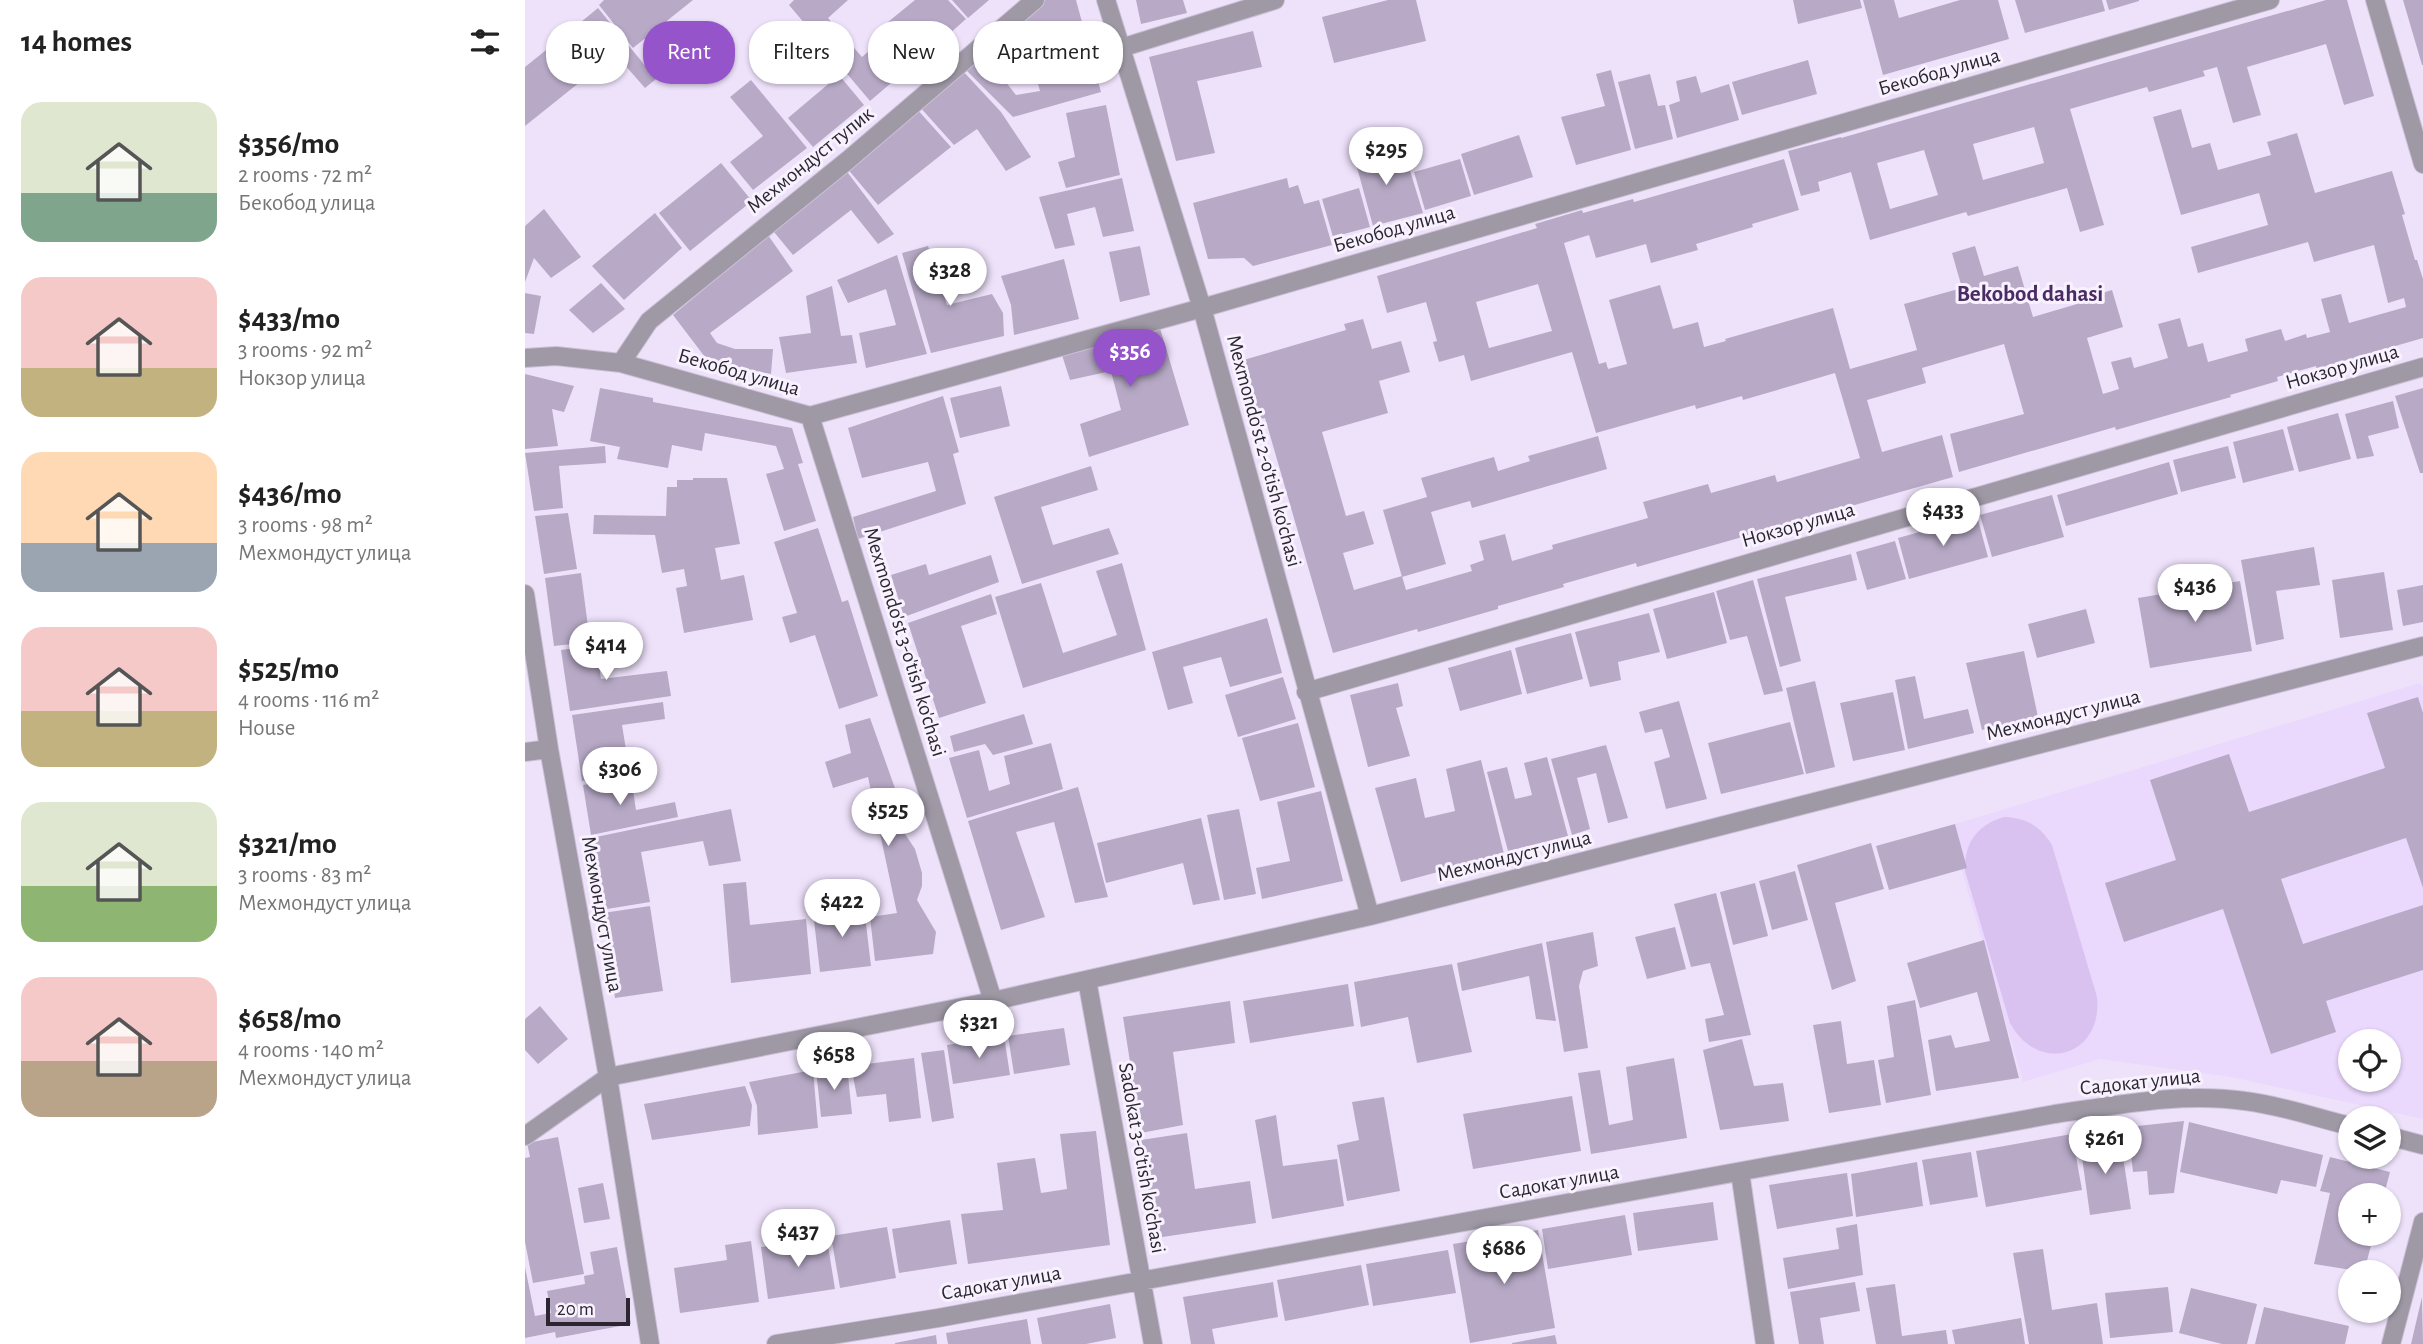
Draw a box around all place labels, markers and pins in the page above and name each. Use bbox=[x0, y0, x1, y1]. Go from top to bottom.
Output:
pin: $295 bbox=[1345, 128, 1427, 187]
pin: $328 bbox=[909, 248, 991, 308]
pin: $356 bbox=[1089, 330, 1171, 389]
pin: $433 bbox=[1902, 489, 1984, 548]
pin: $436 bbox=[2154, 564, 2236, 624]
pin: $414 bbox=[565, 622, 647, 682]
pin: $306 bbox=[579, 748, 661, 807]
pin: $525 bbox=[847, 788, 929, 848]
pin: $422 bbox=[801, 880, 883, 939]
pin: $321 bbox=[938, 1000, 1020, 1060]
pin: $658 bbox=[793, 1032, 875, 1092]
pin: $261 bbox=[2064, 1116, 2146, 1176]
pin: $437 bbox=[757, 1210, 839, 1269]
pin: $686 bbox=[1463, 1226, 1545, 1286]

